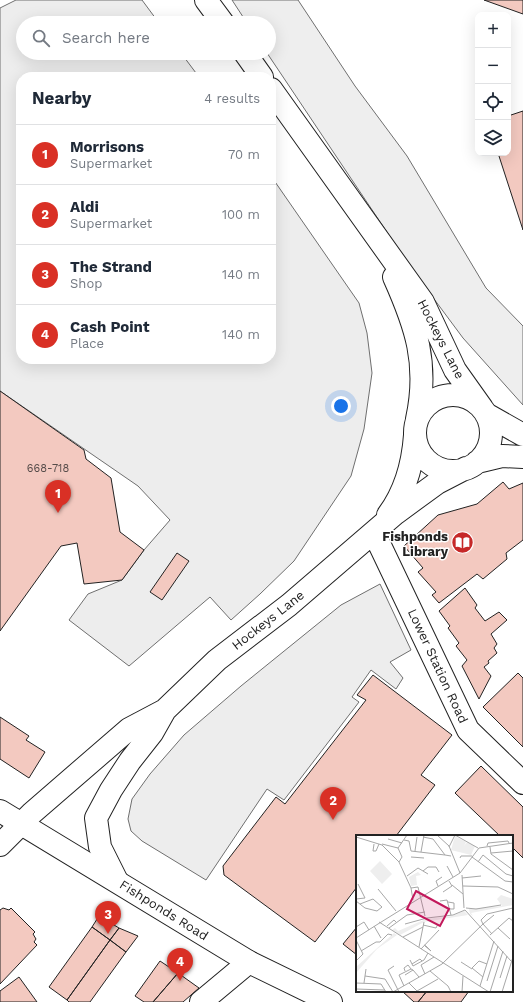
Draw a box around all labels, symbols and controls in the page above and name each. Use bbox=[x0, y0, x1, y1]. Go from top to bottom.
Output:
map controls bbox=[475, 12, 511, 156]
button: + bbox=[475, 12, 511, 48]
search box bbox=[16, 16, 276, 60]
icon: search bbox=[30, 27, 52, 49]
text: Search here bbox=[62, 29, 150, 47]
button: − bbox=[475, 48, 511, 84]
button: locate bbox=[475, 84, 511, 120]
text: Nearby bbox=[32, 88, 91, 108]
text: 4 results bbox=[204, 91, 260, 106]
button: layers bbox=[475, 120, 511, 156]
text: Morrisons bbox=[70, 138, 144, 156]
text: 1 bbox=[42, 147, 48, 162]
text: 70 m bbox=[228, 147, 260, 162]
text: Supermarket bbox=[70, 156, 152, 171]
text: Aldi bbox=[70, 198, 99, 216]
text: 2 bbox=[41, 207, 49, 222]
text: 100 m bbox=[222, 207, 260, 222]
text: Supermarket bbox=[70, 216, 152, 231]
text: The Strand bbox=[70, 258, 152, 276]
text: 3 bbox=[41, 267, 49, 282]
text: 140 m bbox=[222, 267, 260, 282]
text: Shop bbox=[70, 276, 102, 291]
street label: Hockeys Lane bbox=[414, 297, 468, 381]
text: Cash Point bbox=[70, 318, 149, 336]
text: 4 bbox=[41, 327, 49, 342]
text: 140 m bbox=[222, 327, 260, 342]
text: Place bbox=[70, 336, 104, 351]
your location bbox=[331, 396, 351, 416]
house number: 668-718 bbox=[27, 462, 69, 475]
pin: 1 bbox=[45, 480, 71, 513]
place label: Fishponds Library bbox=[382, 529, 449, 559]
library icon: Fishponds Library bbox=[450, 530, 476, 556]
street label: Hockeys Lane bbox=[229, 587, 307, 653]
street label: Lower Station Road bbox=[405, 606, 471, 726]
pin: 2 bbox=[320, 787, 346, 820]
inset map bbox=[356, 835, 513, 992]
street label: Fishponds Road bbox=[117, 877, 211, 943]
pin: 3 bbox=[95, 901, 121, 934]
pin: 4 bbox=[167, 948, 193, 981]

